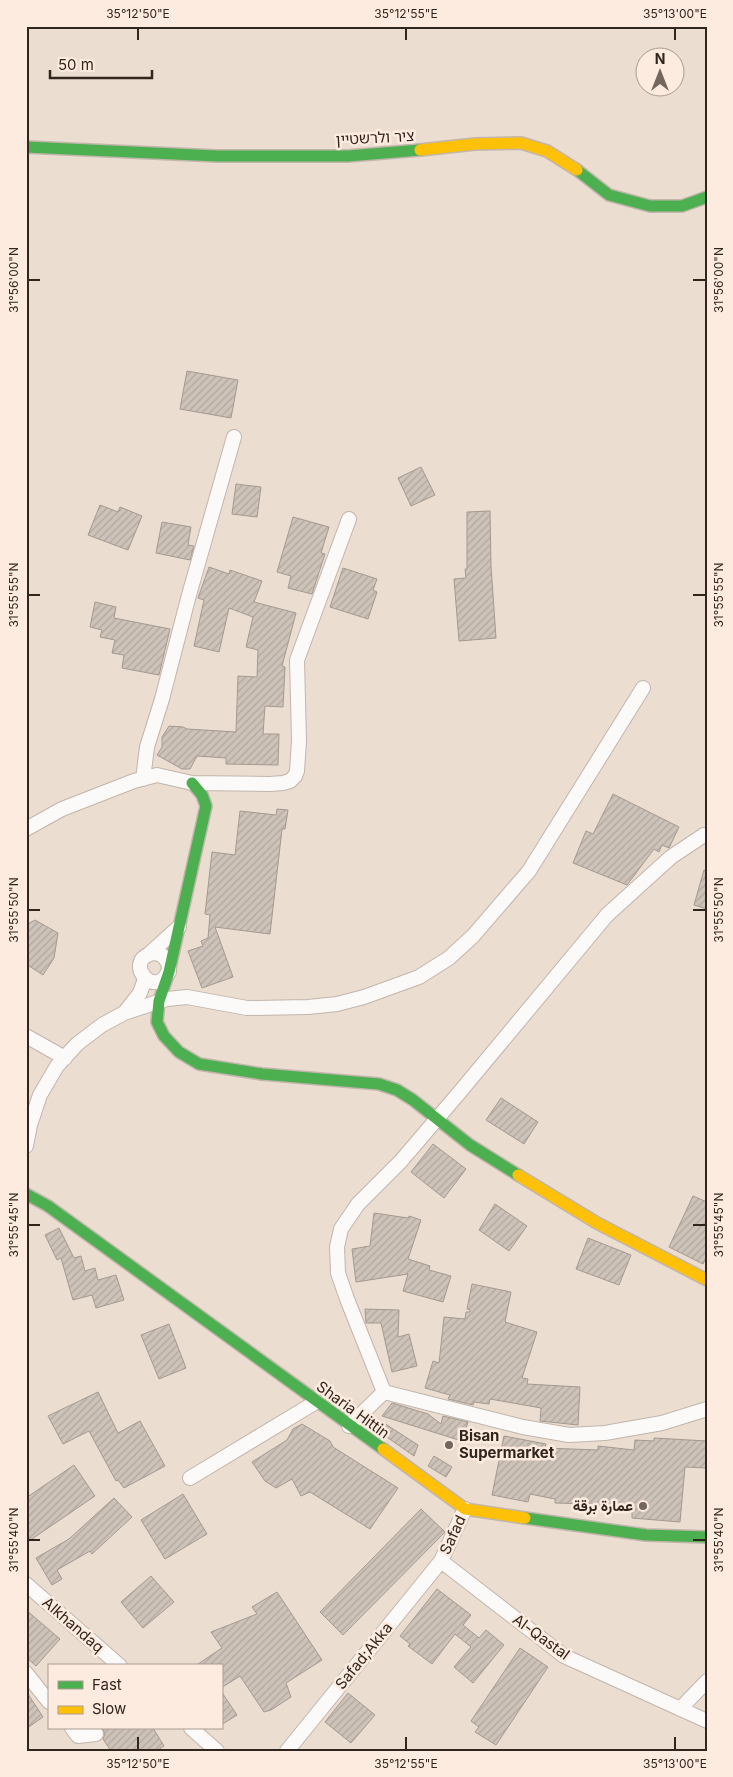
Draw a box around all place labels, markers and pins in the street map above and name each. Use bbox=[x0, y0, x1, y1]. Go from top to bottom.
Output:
place label: Bisan Supermarket bbox=[459, 1426, 555, 1462]
marker: Bisan Supermarket bbox=[443, 1439, 455, 1451]
place label: عمارة برقة bbox=[573, 1496, 633, 1515]
marker: عمارة برقة bbox=[637, 1500, 649, 1512]

